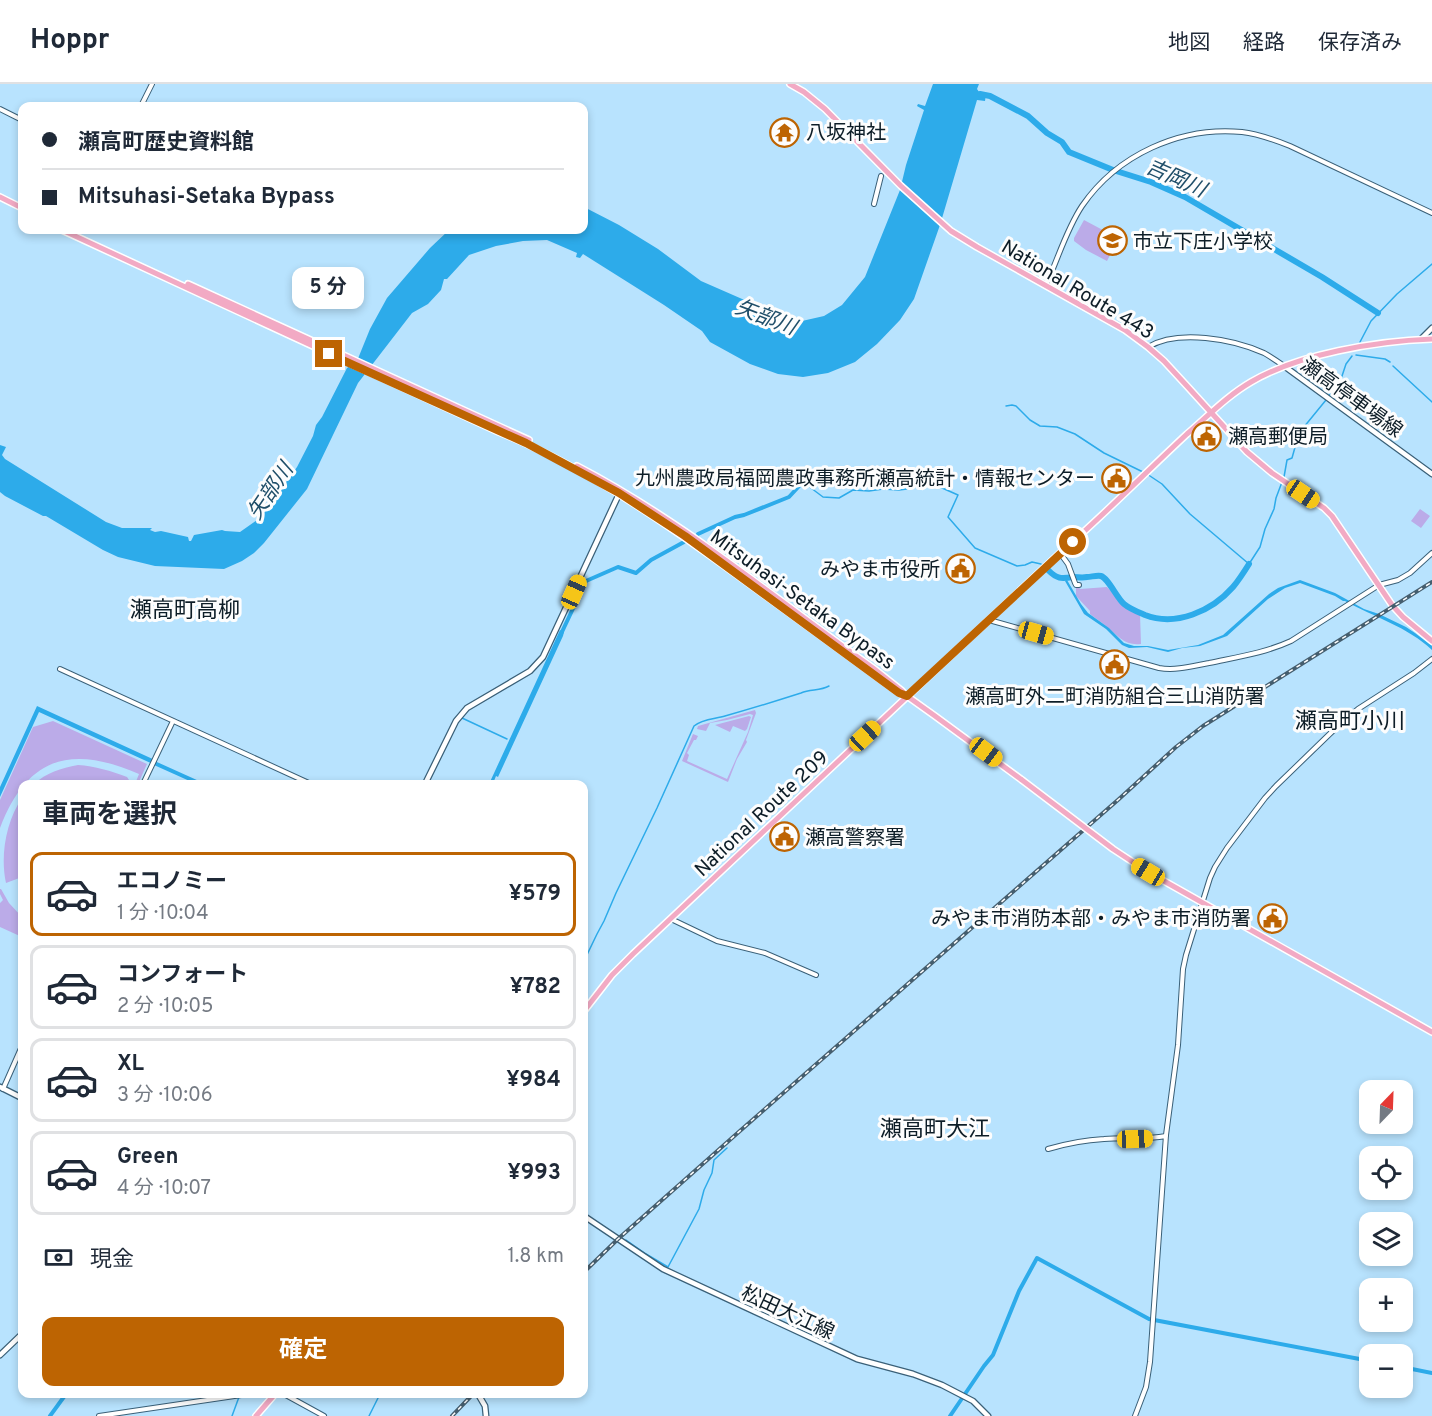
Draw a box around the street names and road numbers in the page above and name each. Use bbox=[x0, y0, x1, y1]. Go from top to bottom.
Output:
street label: National Route 443 bbox=[996, 235, 1158, 347]
street label: 瀬高停車場線 bbox=[1295, 353, 1407, 444]
street label: Mitsuhasi-Setaka Bypass bbox=[704, 525, 900, 677]
street label: National Route 209 bbox=[690, 746, 835, 883]
street label: 松田大江線 bbox=[736, 1281, 838, 1347]

